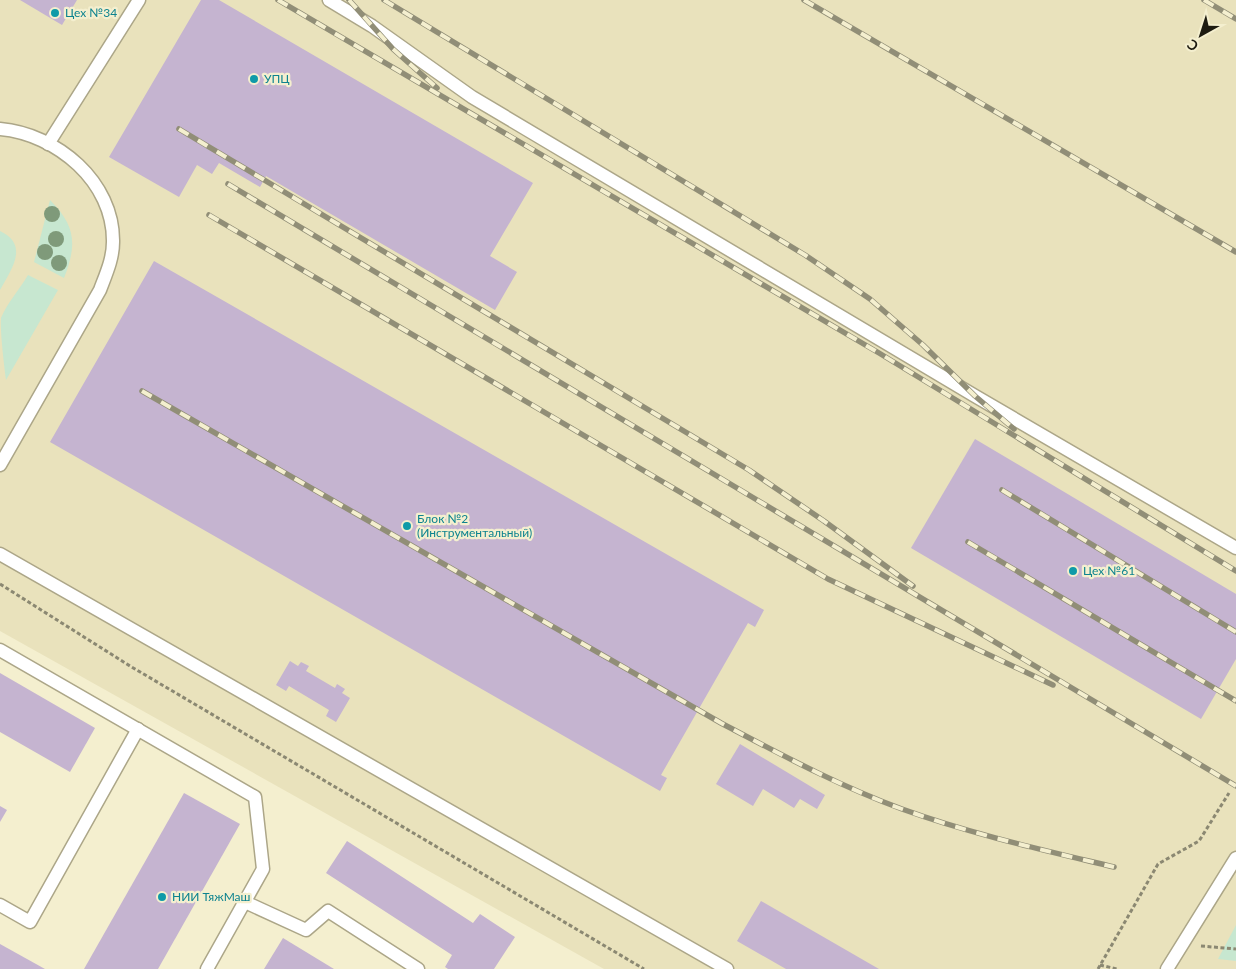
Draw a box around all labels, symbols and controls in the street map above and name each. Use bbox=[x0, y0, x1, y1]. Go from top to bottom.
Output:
place label: Цех №34 bbox=[65, 5, 117, 20]
marker: Цех №34 bbox=[49, 7, 61, 19]
north arrow bbox=[1176, 10, 1226, 60]
text: С bbox=[1183, 36, 1201, 55]
place label: УПЦ bbox=[264, 71, 290, 86]
marker: УПЦ bbox=[248, 73, 260, 85]
place label: Блок №2 (Инструментальный) bbox=[417, 511, 532, 540]
marker: Блок №2 (Инструментальный) bbox=[401, 520, 413, 532]
place label: Цех №61 bbox=[1083, 563, 1135, 578]
marker: Цех №61 bbox=[1067, 565, 1079, 577]
place label: НИИ ТяжМаш bbox=[172, 889, 251, 904]
marker: НИИ ТяжМаш bbox=[156, 891, 168, 903]

